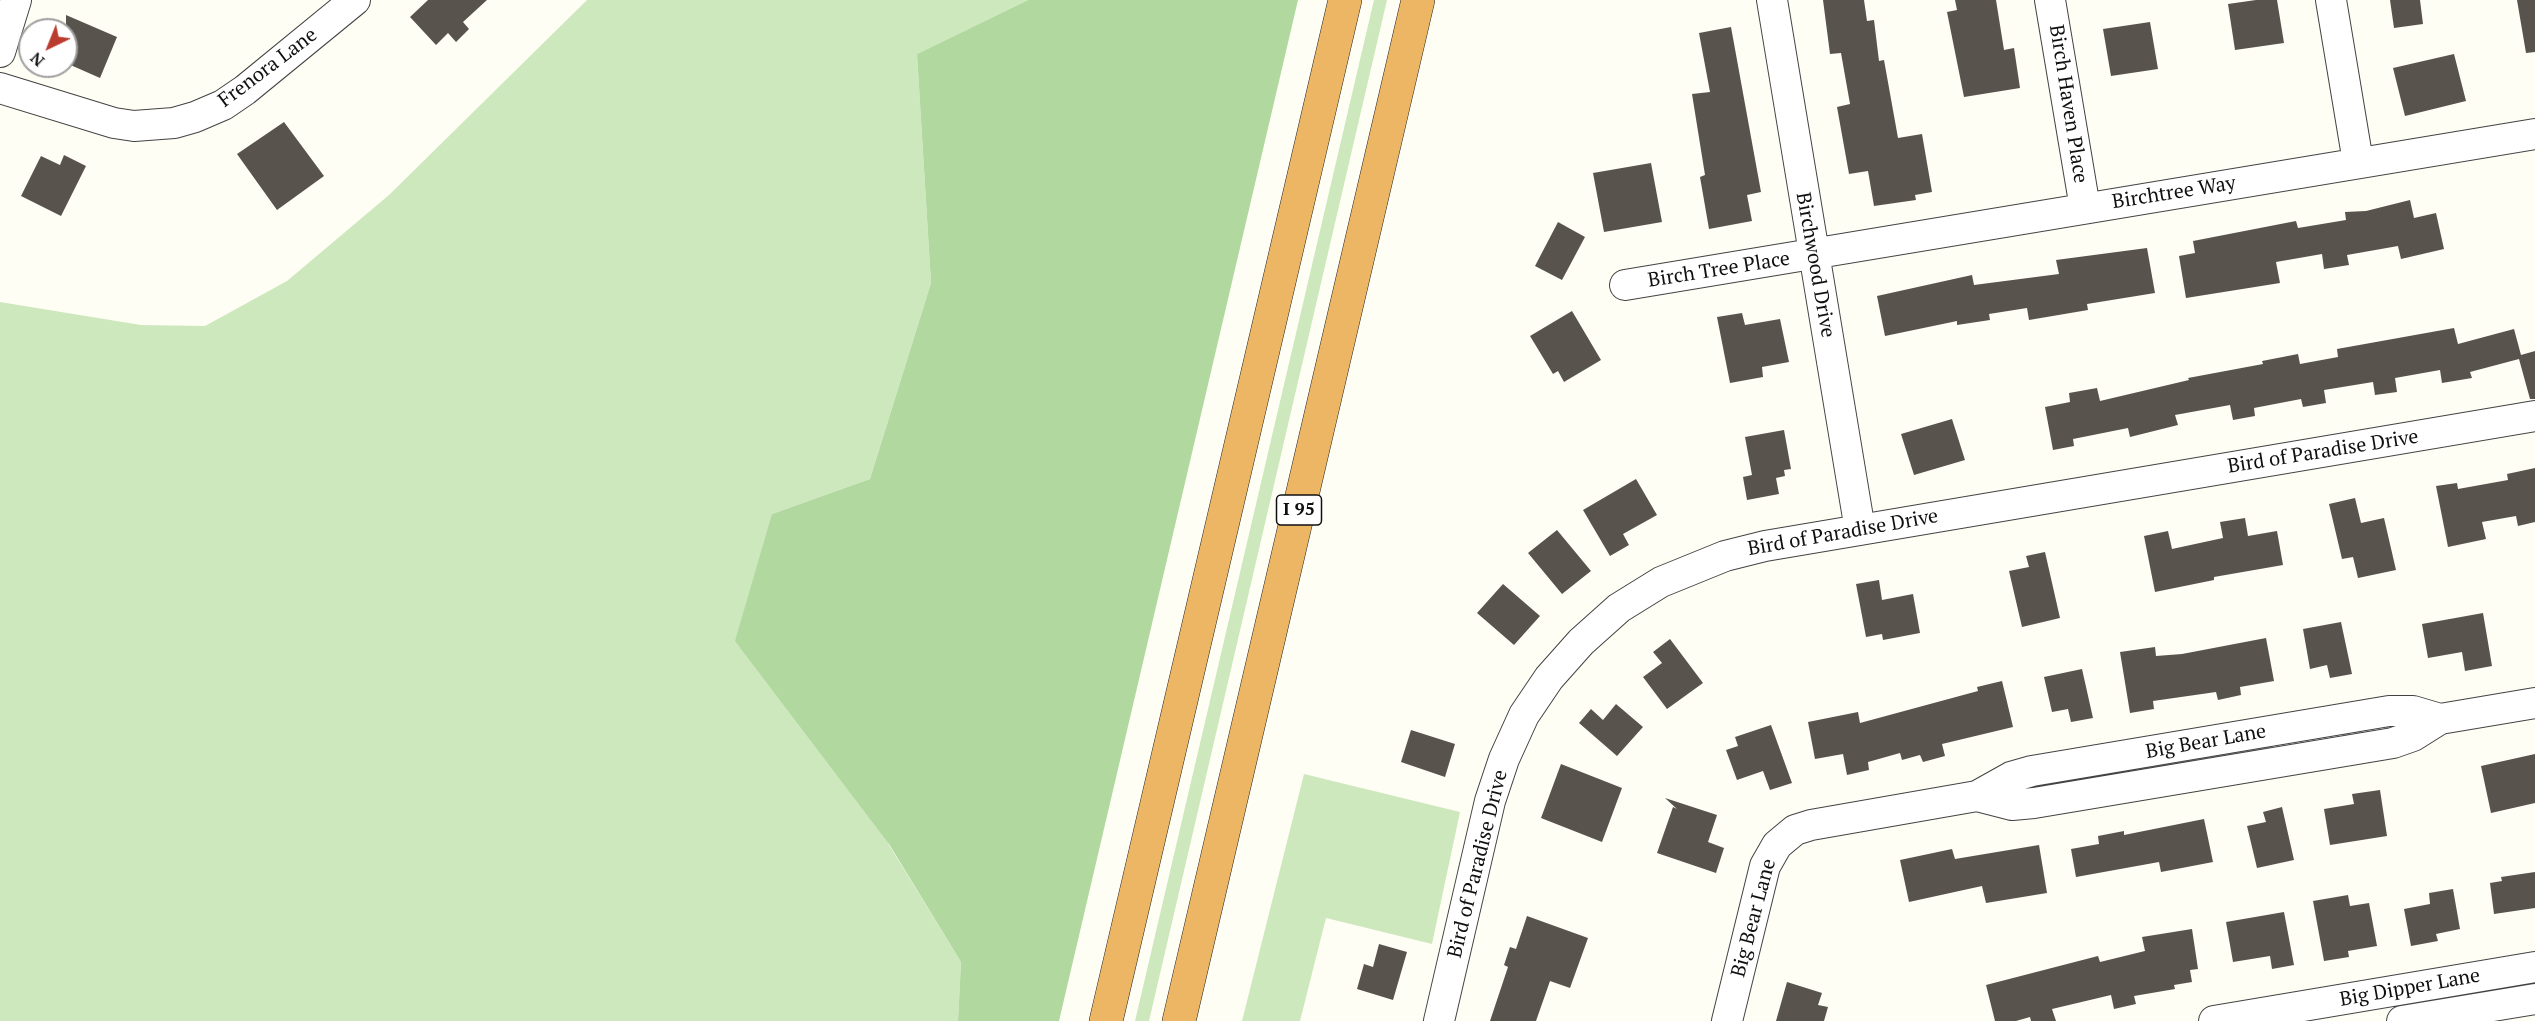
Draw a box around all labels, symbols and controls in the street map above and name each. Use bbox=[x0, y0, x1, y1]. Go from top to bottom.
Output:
north arrow bbox=[18, 18, 78, 78]
street label: Frenora Lane bbox=[214, 23, 322, 113]
street label: Birch Haven Place bbox=[2044, 23, 2092, 185]
text: N bbox=[25, 48, 49, 72]
street label: Birchtree Way bbox=[2111, 171, 2237, 215]
street label: Birchwood Drive bbox=[1790, 190, 1840, 340]
street label: Birch Tree Place bbox=[1646, 247, 1792, 293]
street label: Bird of Paradise Drive bbox=[2226, 425, 2420, 479]
road number: I 95 bbox=[1276, 495, 1322, 525]
street label: Bird of Paradise Drive bbox=[1746, 504, 1940, 562]
street label: Big Bear Lane bbox=[2144, 720, 2268, 764]
street label: Bird of Paradise Drive bbox=[1443, 768, 1513, 960]
street label: Big Bear Lane bbox=[1727, 856, 1781, 980]
street label: Big Dipper Lane bbox=[2338, 964, 2482, 1012]

